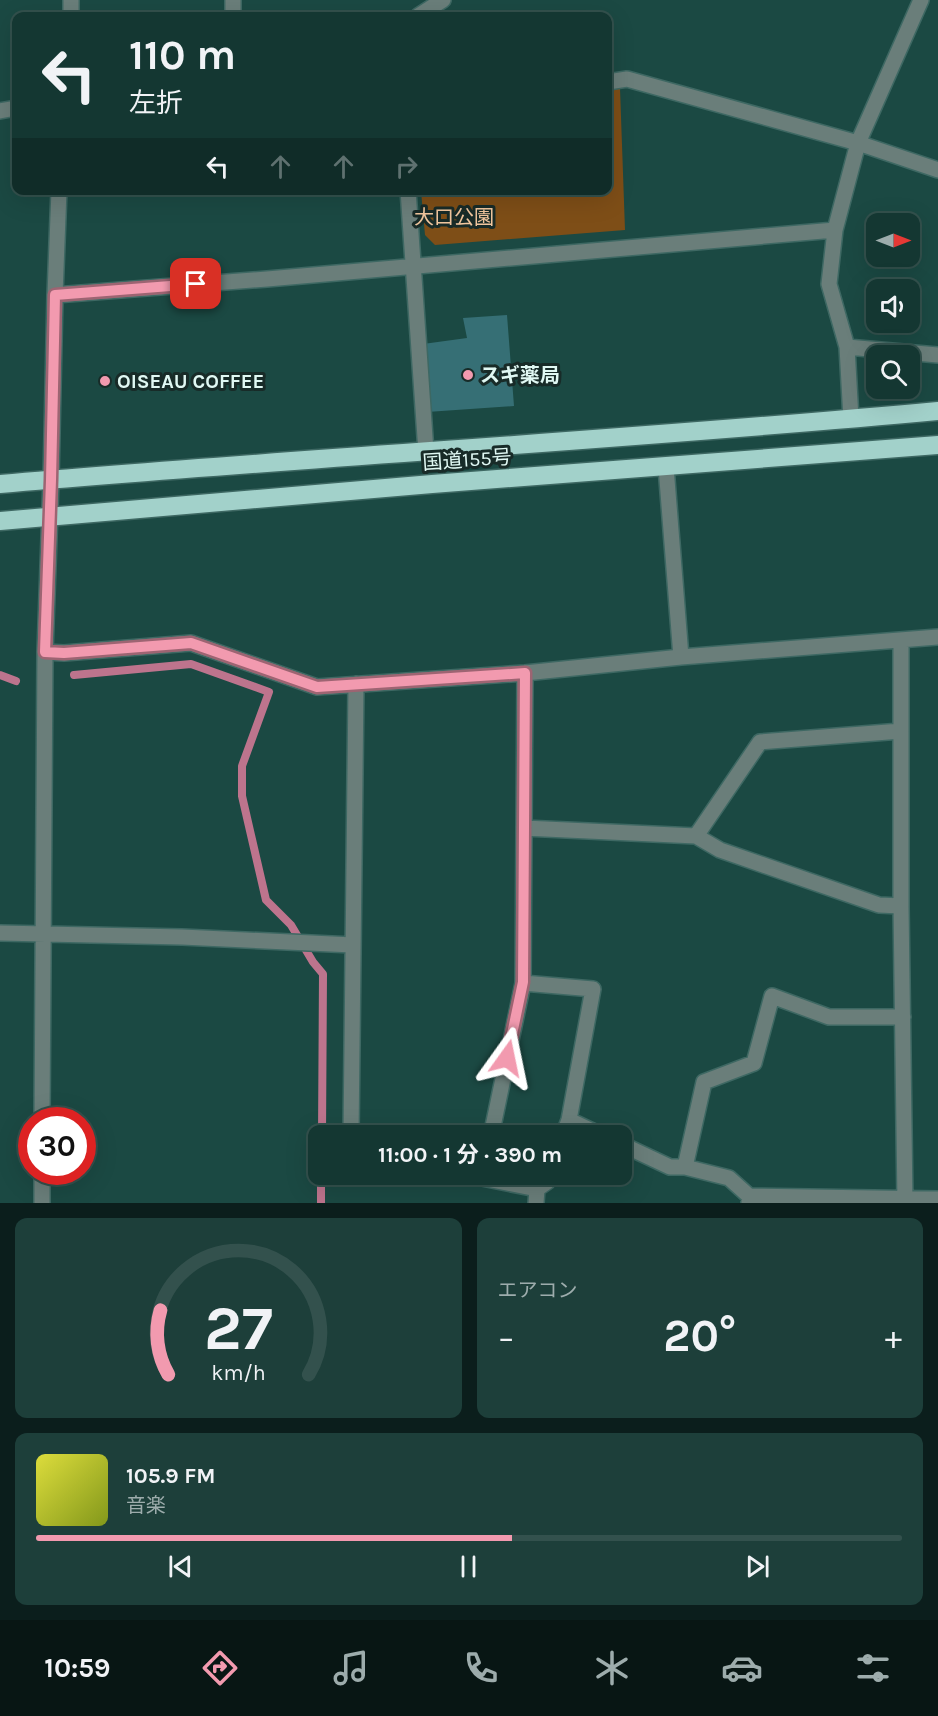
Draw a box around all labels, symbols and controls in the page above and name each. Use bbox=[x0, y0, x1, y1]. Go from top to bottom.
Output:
text: 110 m bbox=[129, 30, 236, 80]
icon: left bbox=[30, 36, 108, 114]
text: 左折 bbox=[129, 87, 183, 119]
icon: left bbox=[201, 150, 234, 183]
icon: ahead bbox=[264, 150, 297, 183]
icon: ahead bbox=[327, 150, 360, 183]
icon: right bbox=[390, 150, 423, 183]
park label: 大口公園 bbox=[414, 206, 494, 229]
north arrow bbox=[866, 213, 920, 267]
map controls bbox=[866, 213, 920, 399]
pin bbox=[170, 258, 221, 309]
icon: arrive bbox=[179, 267, 212, 300]
button: sound bbox=[866, 279, 920, 333]
button: search bbox=[866, 345, 920, 399]
place label: スギ薬局 bbox=[480, 364, 560, 387]
marker: スギ薬局 bbox=[461, 368, 475, 382]
place label: OISEAU COFFEE bbox=[117, 370, 264, 393]
marker: OISEAU COFFEE bbox=[98, 374, 112, 388]
street label: 国道155号 bbox=[422, 445, 512, 475]
position arrow bbox=[475, 1026, 539, 1090]
speed limit sign: 30 bbox=[18, 1107, 96, 1185]
text: 11:00 · 1 分 · 390 m bbox=[378, 1142, 562, 1168]
text: エアコン bbox=[498, 1279, 578, 1302]
text: 27 bbox=[204, 1292, 273, 1365]
text: 20° bbox=[663, 1310, 736, 1362]
text: − bbox=[498, 1318, 515, 1356]
text: + bbox=[885, 1318, 902, 1356]
text: km/h bbox=[211, 1360, 265, 1385]
text: 105.9 FM bbox=[126, 1463, 216, 1489]
text: 音楽 bbox=[126, 1494, 166, 1517]
icon: previous bbox=[164, 1550, 197, 1583]
icon: pause bbox=[452, 1550, 485, 1583]
icon: next bbox=[741, 1550, 774, 1583]
icon: directions bbox=[199, 1647, 241, 1689]
icon: music bbox=[330, 1647, 372, 1689]
icon: phone bbox=[460, 1647, 502, 1689]
icon: climate bbox=[591, 1647, 633, 1689]
icon: car bbox=[721, 1647, 763, 1689]
icon: filters bbox=[852, 1647, 894, 1689]
text: 10:59 bbox=[44, 1652, 110, 1684]

